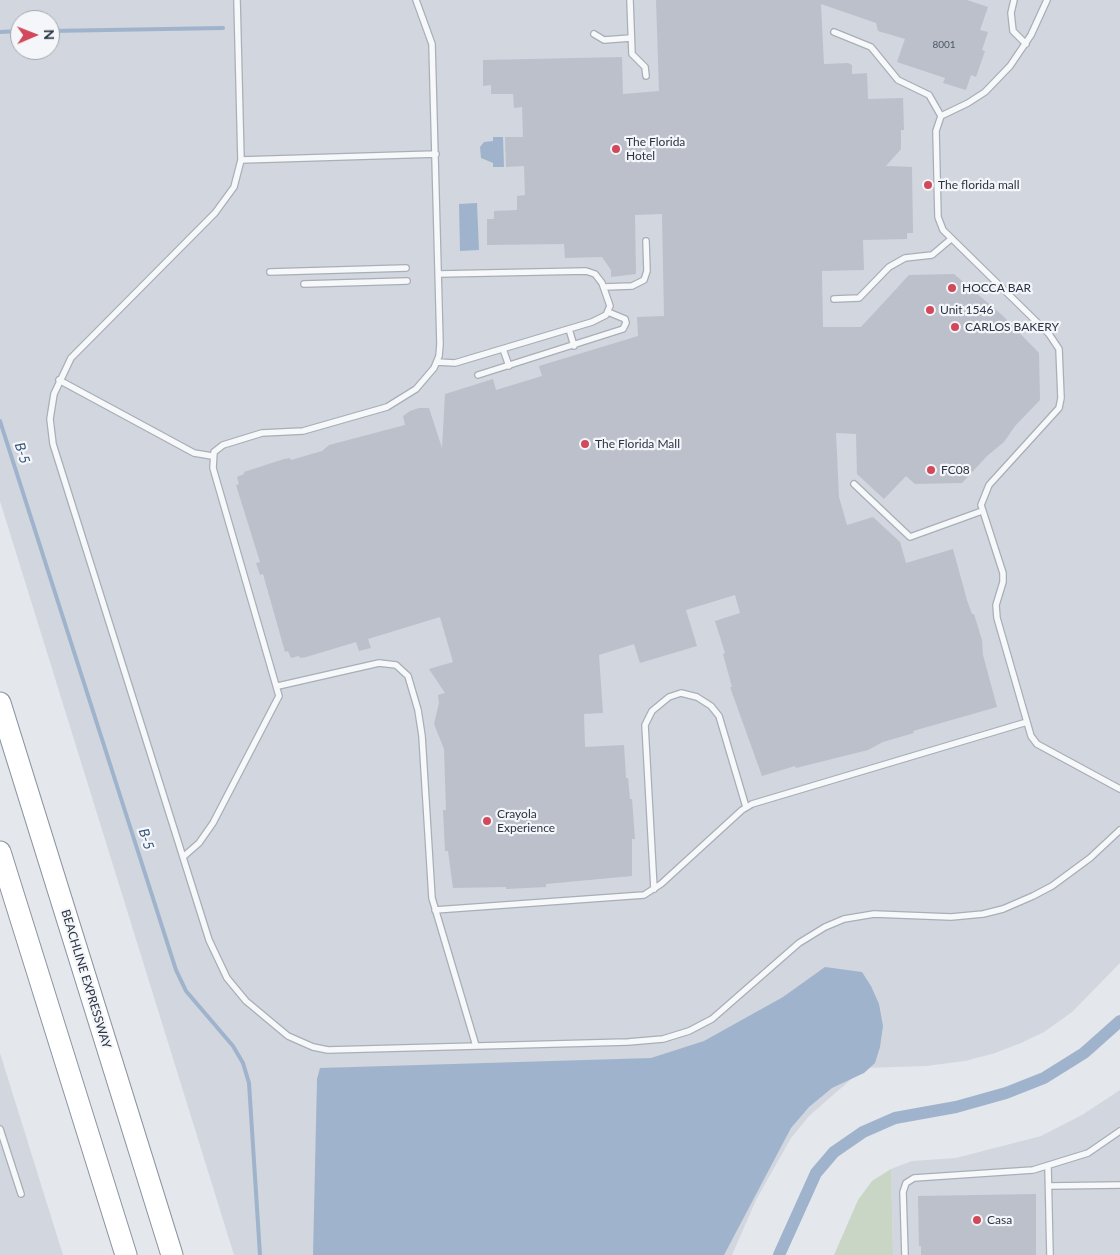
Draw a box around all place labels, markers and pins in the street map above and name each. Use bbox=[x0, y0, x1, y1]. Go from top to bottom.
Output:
place label: The Florida Hotel bbox=[626, 135, 685, 163]
marker: The Florida Hotel bbox=[610, 143, 622, 155]
place label: The florida mall bbox=[938, 178, 1019, 192]
marker: The florida mall bbox=[922, 179, 934, 191]
place label: HOCCA BAR bbox=[962, 281, 1031, 295]
marker: HOCCA BAR bbox=[946, 282, 958, 294]
place label: Unit 1546 bbox=[940, 303, 993, 317]
marker: Unit 1546 bbox=[924, 304, 936, 316]
place label: CARLOS BAKERY bbox=[965, 320, 1059, 334]
marker: CARLOS BAKERY bbox=[949, 321, 961, 333]
place label: The Florida Mall bbox=[595, 437, 680, 451]
marker: The Florida Mall bbox=[579, 438, 591, 450]
place label: FC08 bbox=[941, 463, 970, 477]
marker: FC08 bbox=[925, 464, 937, 476]
place label: Crayola Experience bbox=[497, 807, 555, 835]
marker: Crayola Experience bbox=[481, 815, 493, 827]
place label: Casa bbox=[987, 1213, 1012, 1227]
marker: Casa bbox=[971, 1214, 983, 1226]

